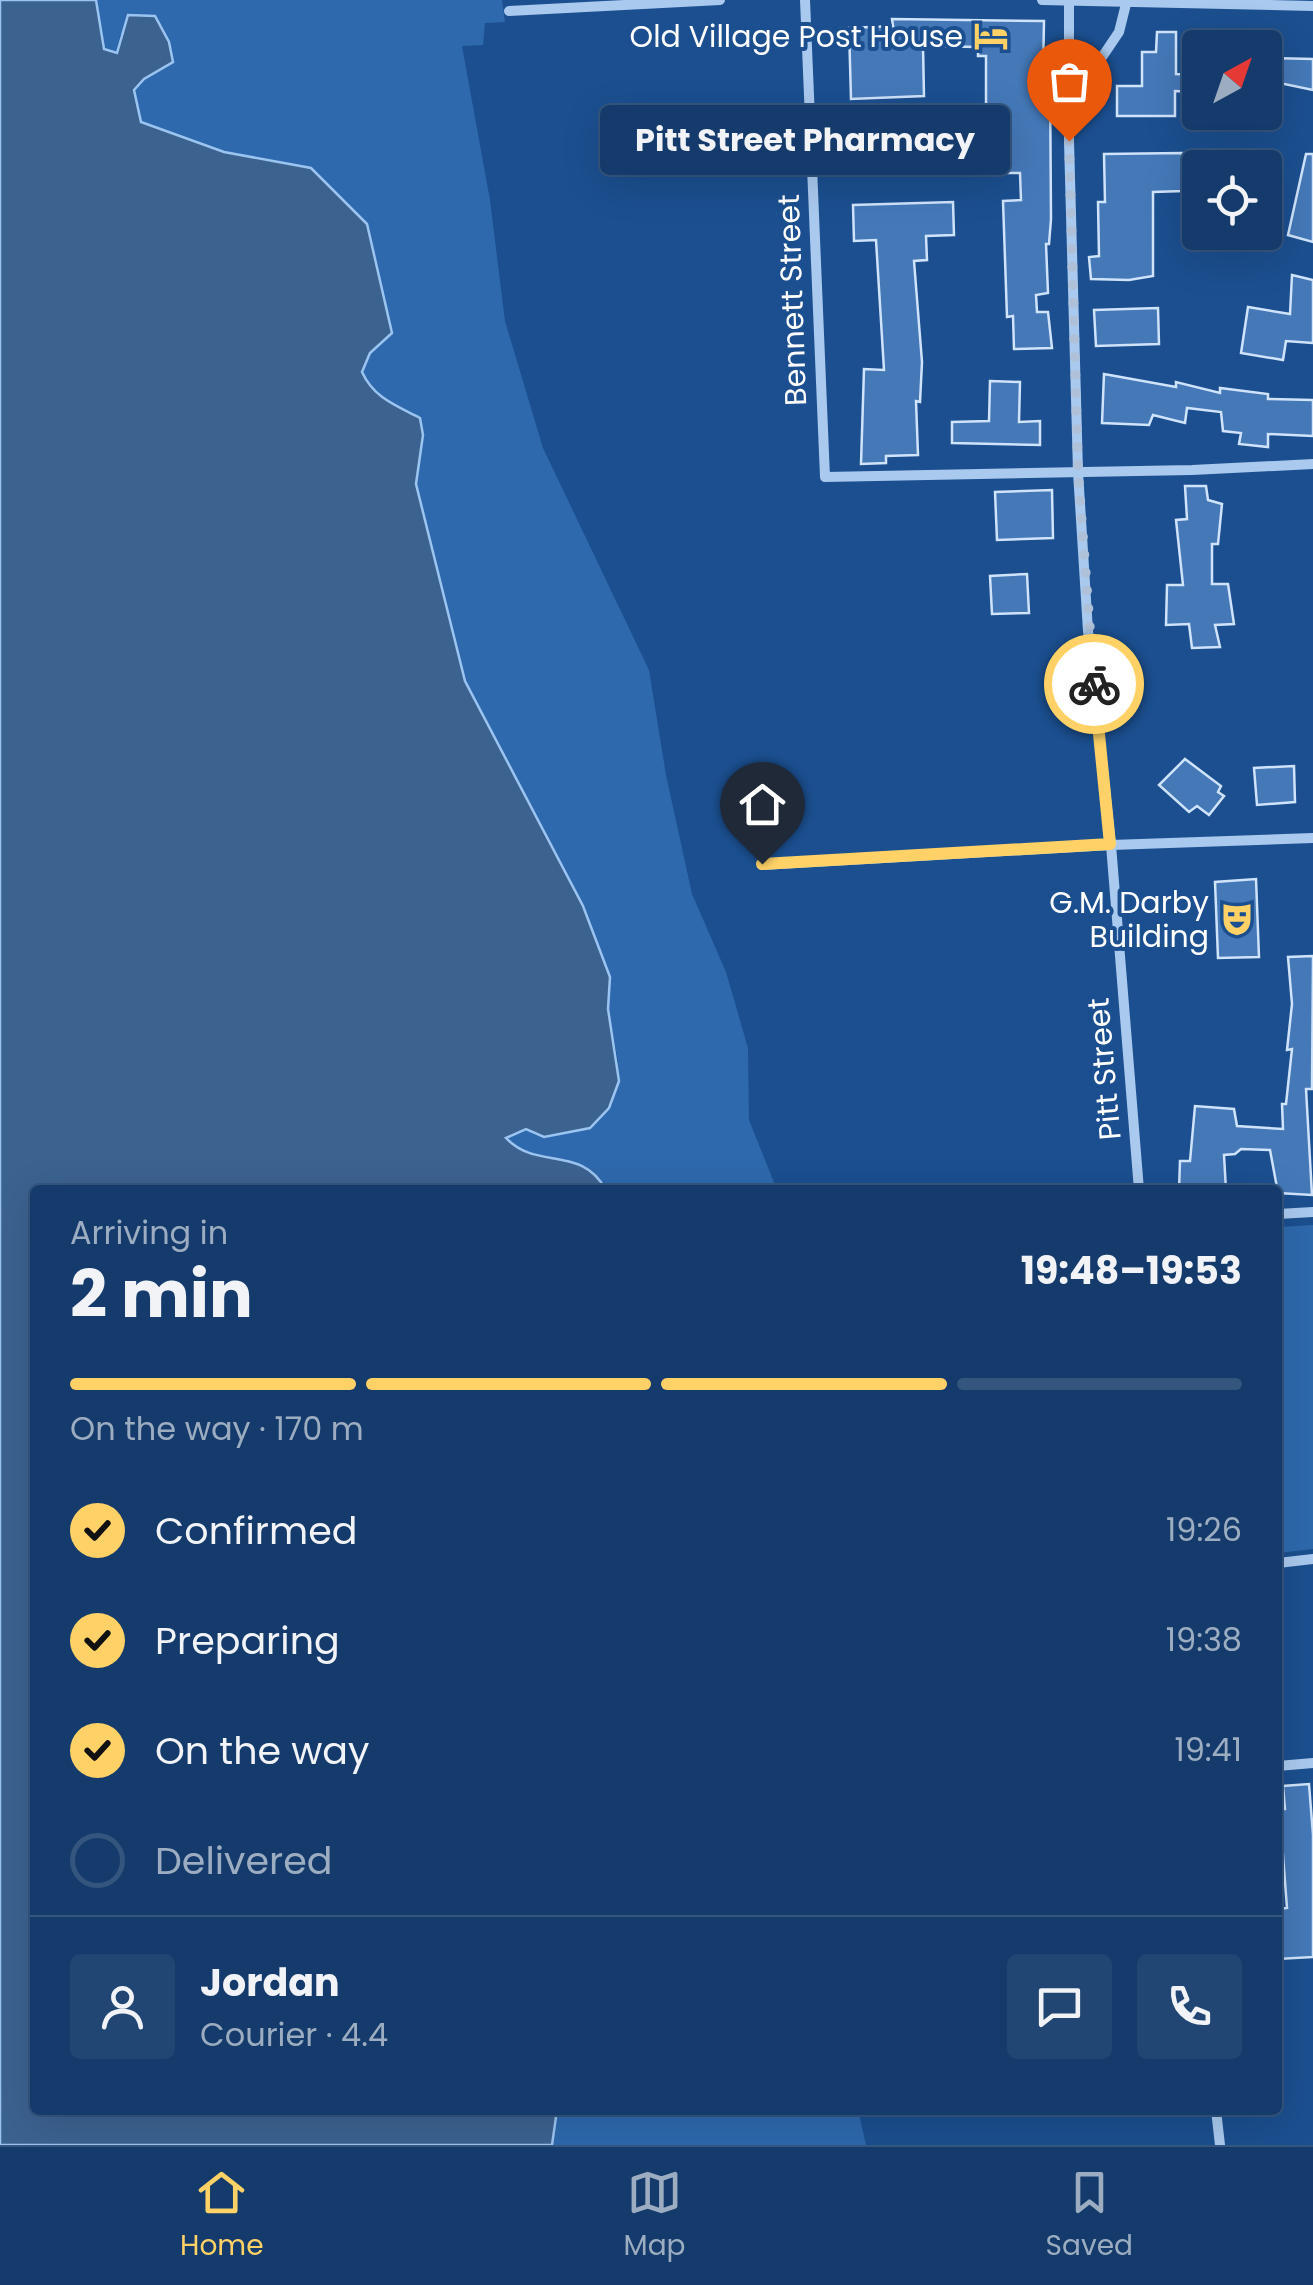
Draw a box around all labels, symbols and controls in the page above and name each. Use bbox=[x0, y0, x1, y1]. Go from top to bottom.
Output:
place label: Old Village Post House bbox=[630, 15, 963, 58]
hotel icon: Old Village Post House bbox=[972, 17, 1010, 55]
north arrow bbox=[1182, 30, 1282, 130]
map controls bbox=[1182, 30, 1282, 250]
pin bbox=[1027, 39, 1112, 142]
icon: bag bbox=[1042, 54, 1097, 109]
callout: Pitt Street Pharmacy bbox=[599, 106, 1009, 176]
text: Pitt Street Pharmacy bbox=[635, 117, 975, 162]
button: locate bbox=[1182, 150, 1282, 250]
street label: Bennett Street bbox=[767, 193, 817, 407]
courier bbox=[1044, 634, 1144, 734]
icon: bike bbox=[1067, 657, 1122, 712]
pin bbox=[720, 762, 805, 865]
icon: home bbox=[735, 777, 790, 832]
place label: G.M. Darby Building bbox=[1049, 881, 1209, 958]
theatre icon: G.M. Darby Building bbox=[1218, 900, 1256, 938]
street label: Pitt Street bbox=[1076, 996, 1132, 1142]
text: Arriving in bbox=[70, 1210, 228, 1255]
text: 19:48–19:53 bbox=[1021, 1244, 1242, 1297]
text: 2 min bbox=[70, 1249, 253, 1340]
text: On the way · 170 m bbox=[70, 1406, 364, 1451]
icon: check bbox=[70, 1503, 125, 1558]
text: Confirmed bbox=[155, 1504, 357, 1557]
text: 19:26 bbox=[1166, 1507, 1242, 1552]
icon: check bbox=[70, 1613, 125, 1668]
text: Preparing bbox=[155, 1614, 340, 1667]
text: 19:38 bbox=[1166, 1617, 1242, 1662]
icon: check bbox=[70, 1723, 125, 1778]
text: On the way bbox=[155, 1724, 369, 1777]
text: 19:41 bbox=[1174, 1727, 1242, 1772]
text: Delivered bbox=[155, 1834, 332, 1887]
button: person bbox=[70, 1954, 175, 2059]
button: chat bbox=[1007, 1954, 1112, 2059]
button: phone bbox=[1137, 1954, 1242, 2059]
text: Jordan bbox=[200, 1956, 340, 2009]
text: Courier · 4.4 bbox=[200, 2012, 388, 2057]
tab: Home bbox=[180, 2165, 264, 2267]
tab: Map bbox=[624, 2165, 686, 2267]
tab: Saved bbox=[1046, 2165, 1133, 2267]

